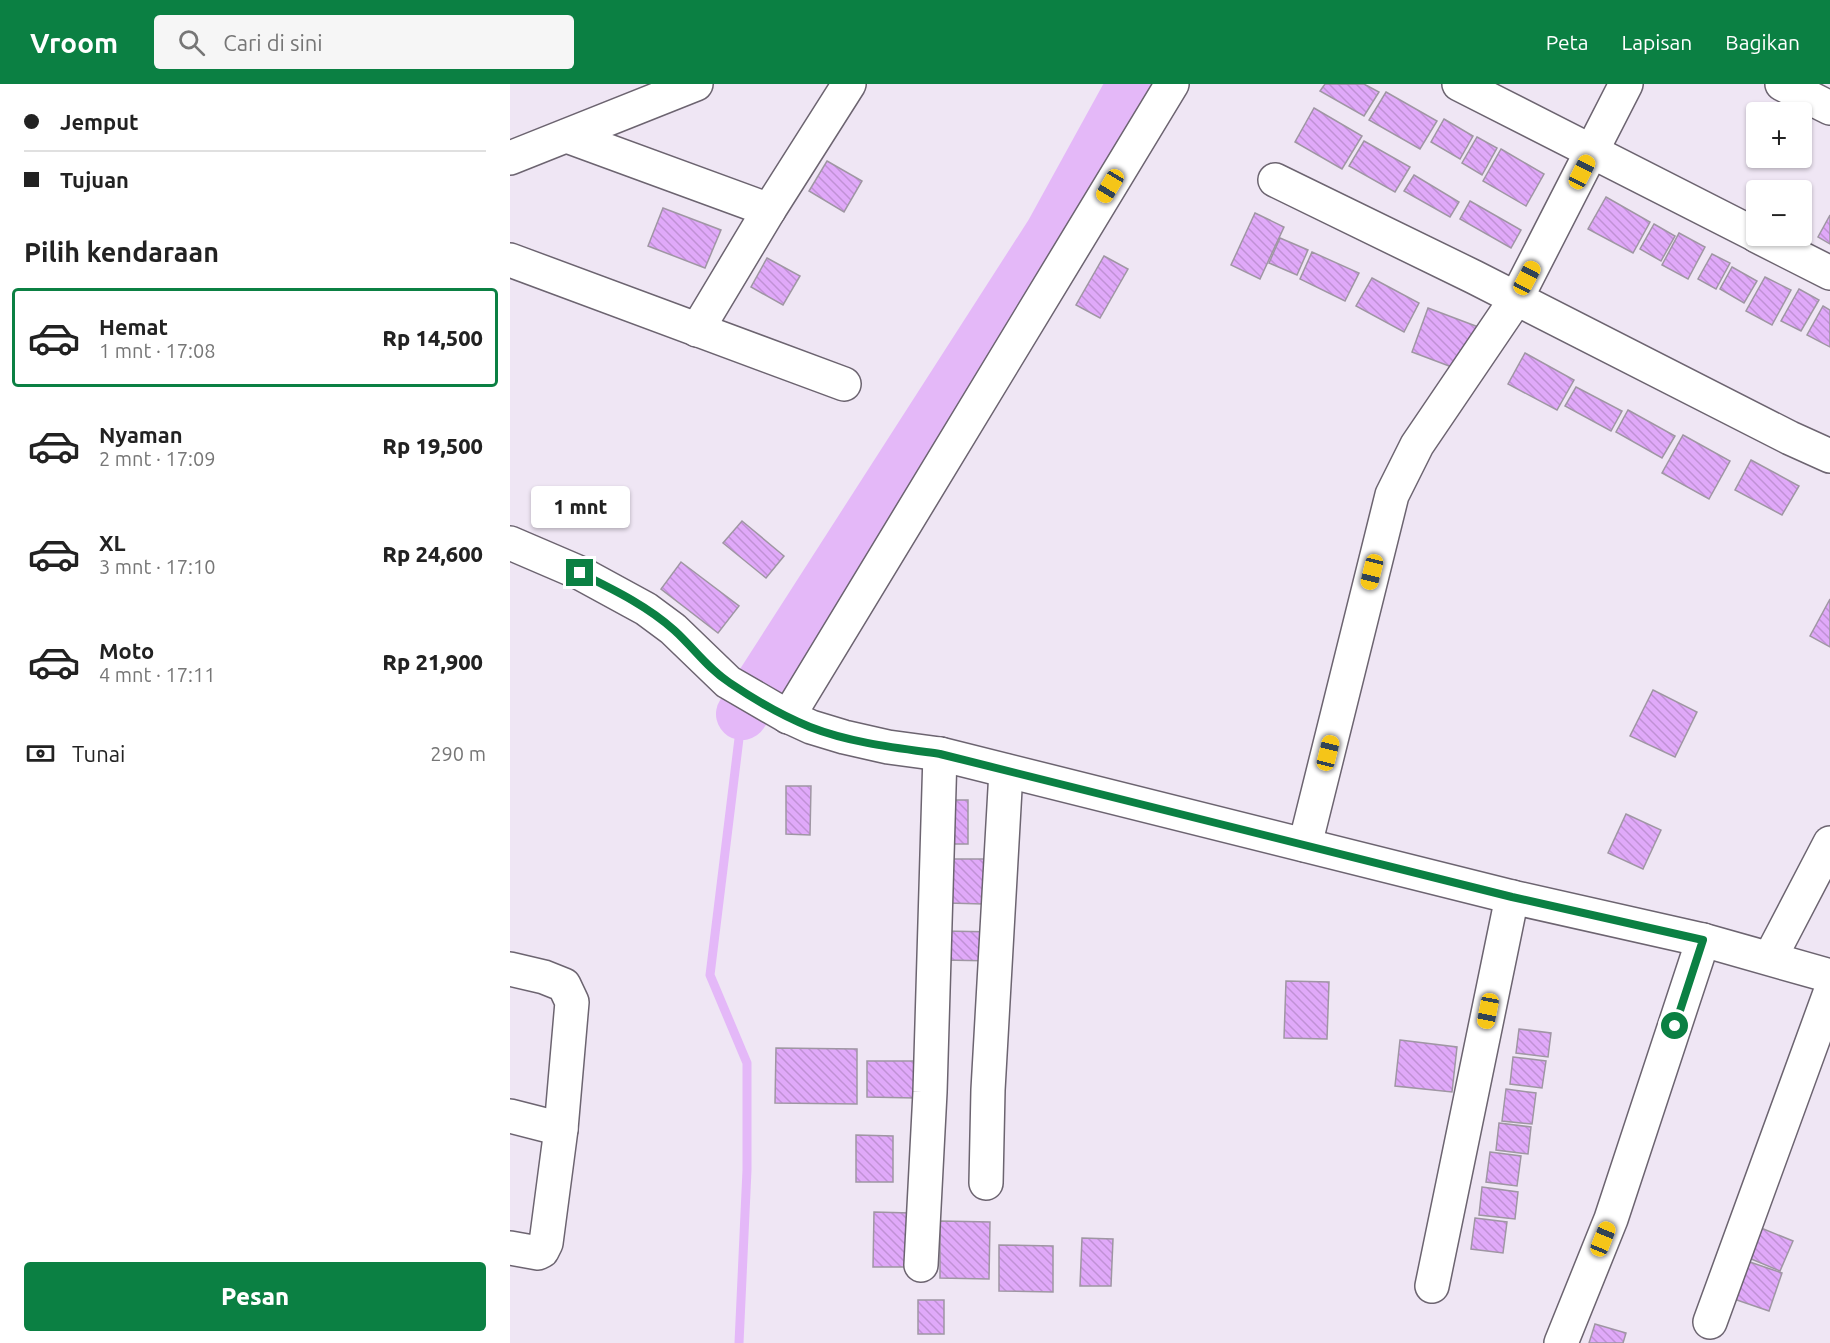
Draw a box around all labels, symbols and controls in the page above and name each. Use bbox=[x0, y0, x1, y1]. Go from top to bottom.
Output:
search box bbox=[154, 15, 574, 69]
icon: search bbox=[175, 26, 208, 59]
text: Vroom bbox=[30, 27, 118, 58]
text: Cari di sini bbox=[223, 30, 323, 55]
text: Peta bbox=[1546, 30, 1589, 54]
text: Lapisan bbox=[1622, 30, 1692, 54]
text: Bagikan bbox=[1725, 30, 1800, 54]
map controls bbox=[1746, 102, 1812, 246]
button: + bbox=[1746, 102, 1812, 168]
text: Jemput bbox=[60, 109, 139, 134]
car bbox=[1566, 152, 1598, 192]
car bbox=[1093, 166, 1127, 206]
text: Tujuan bbox=[60, 167, 129, 192]
button: − bbox=[1746, 180, 1812, 246]
text: Pilih kendaraan bbox=[24, 237, 219, 267]
car bbox=[1511, 258, 1543, 298]
icon: car bbox=[27, 311, 81, 365]
text: Hemat bbox=[99, 314, 168, 339]
text: Rp 14,500 bbox=[382, 325, 483, 350]
text: 1 mnt · 17:08 bbox=[99, 339, 216, 362]
icon: car bbox=[27, 419, 81, 473]
text: Nyaman bbox=[99, 422, 183, 447]
text: Rp 19,500 bbox=[382, 433, 483, 458]
text: 2 mnt · 17:09 bbox=[99, 447, 216, 470]
callout: 1 mnt bbox=[530, 486, 629, 528]
text: 1 mnt bbox=[554, 495, 607, 518]
icon: car bbox=[27, 527, 81, 581]
text: XL bbox=[99, 530, 126, 555]
text: Rp 24,600 bbox=[382, 541, 483, 566]
car bbox=[1359, 552, 1385, 592]
text: 3 mnt · 17:10 bbox=[99, 555, 216, 578]
route end bbox=[566, 559, 593, 586]
icon: car bbox=[27, 635, 81, 689]
text: Moto bbox=[99, 638, 154, 663]
text: Rp 21,900 bbox=[382, 649, 483, 674]
text: 4 mnt · 17:11 bbox=[99, 663, 216, 686]
car bbox=[1315, 733, 1341, 773]
icon: cash bbox=[24, 737, 57, 770]
text: Tunai bbox=[72, 741, 125, 766]
text: 290 m bbox=[430, 742, 486, 765]
car bbox=[1476, 992, 1500, 1030]
route start bbox=[1661, 1012, 1688, 1039]
car bbox=[1588, 1219, 1618, 1259]
button: Pesan bbox=[24, 1262, 486, 1331]

